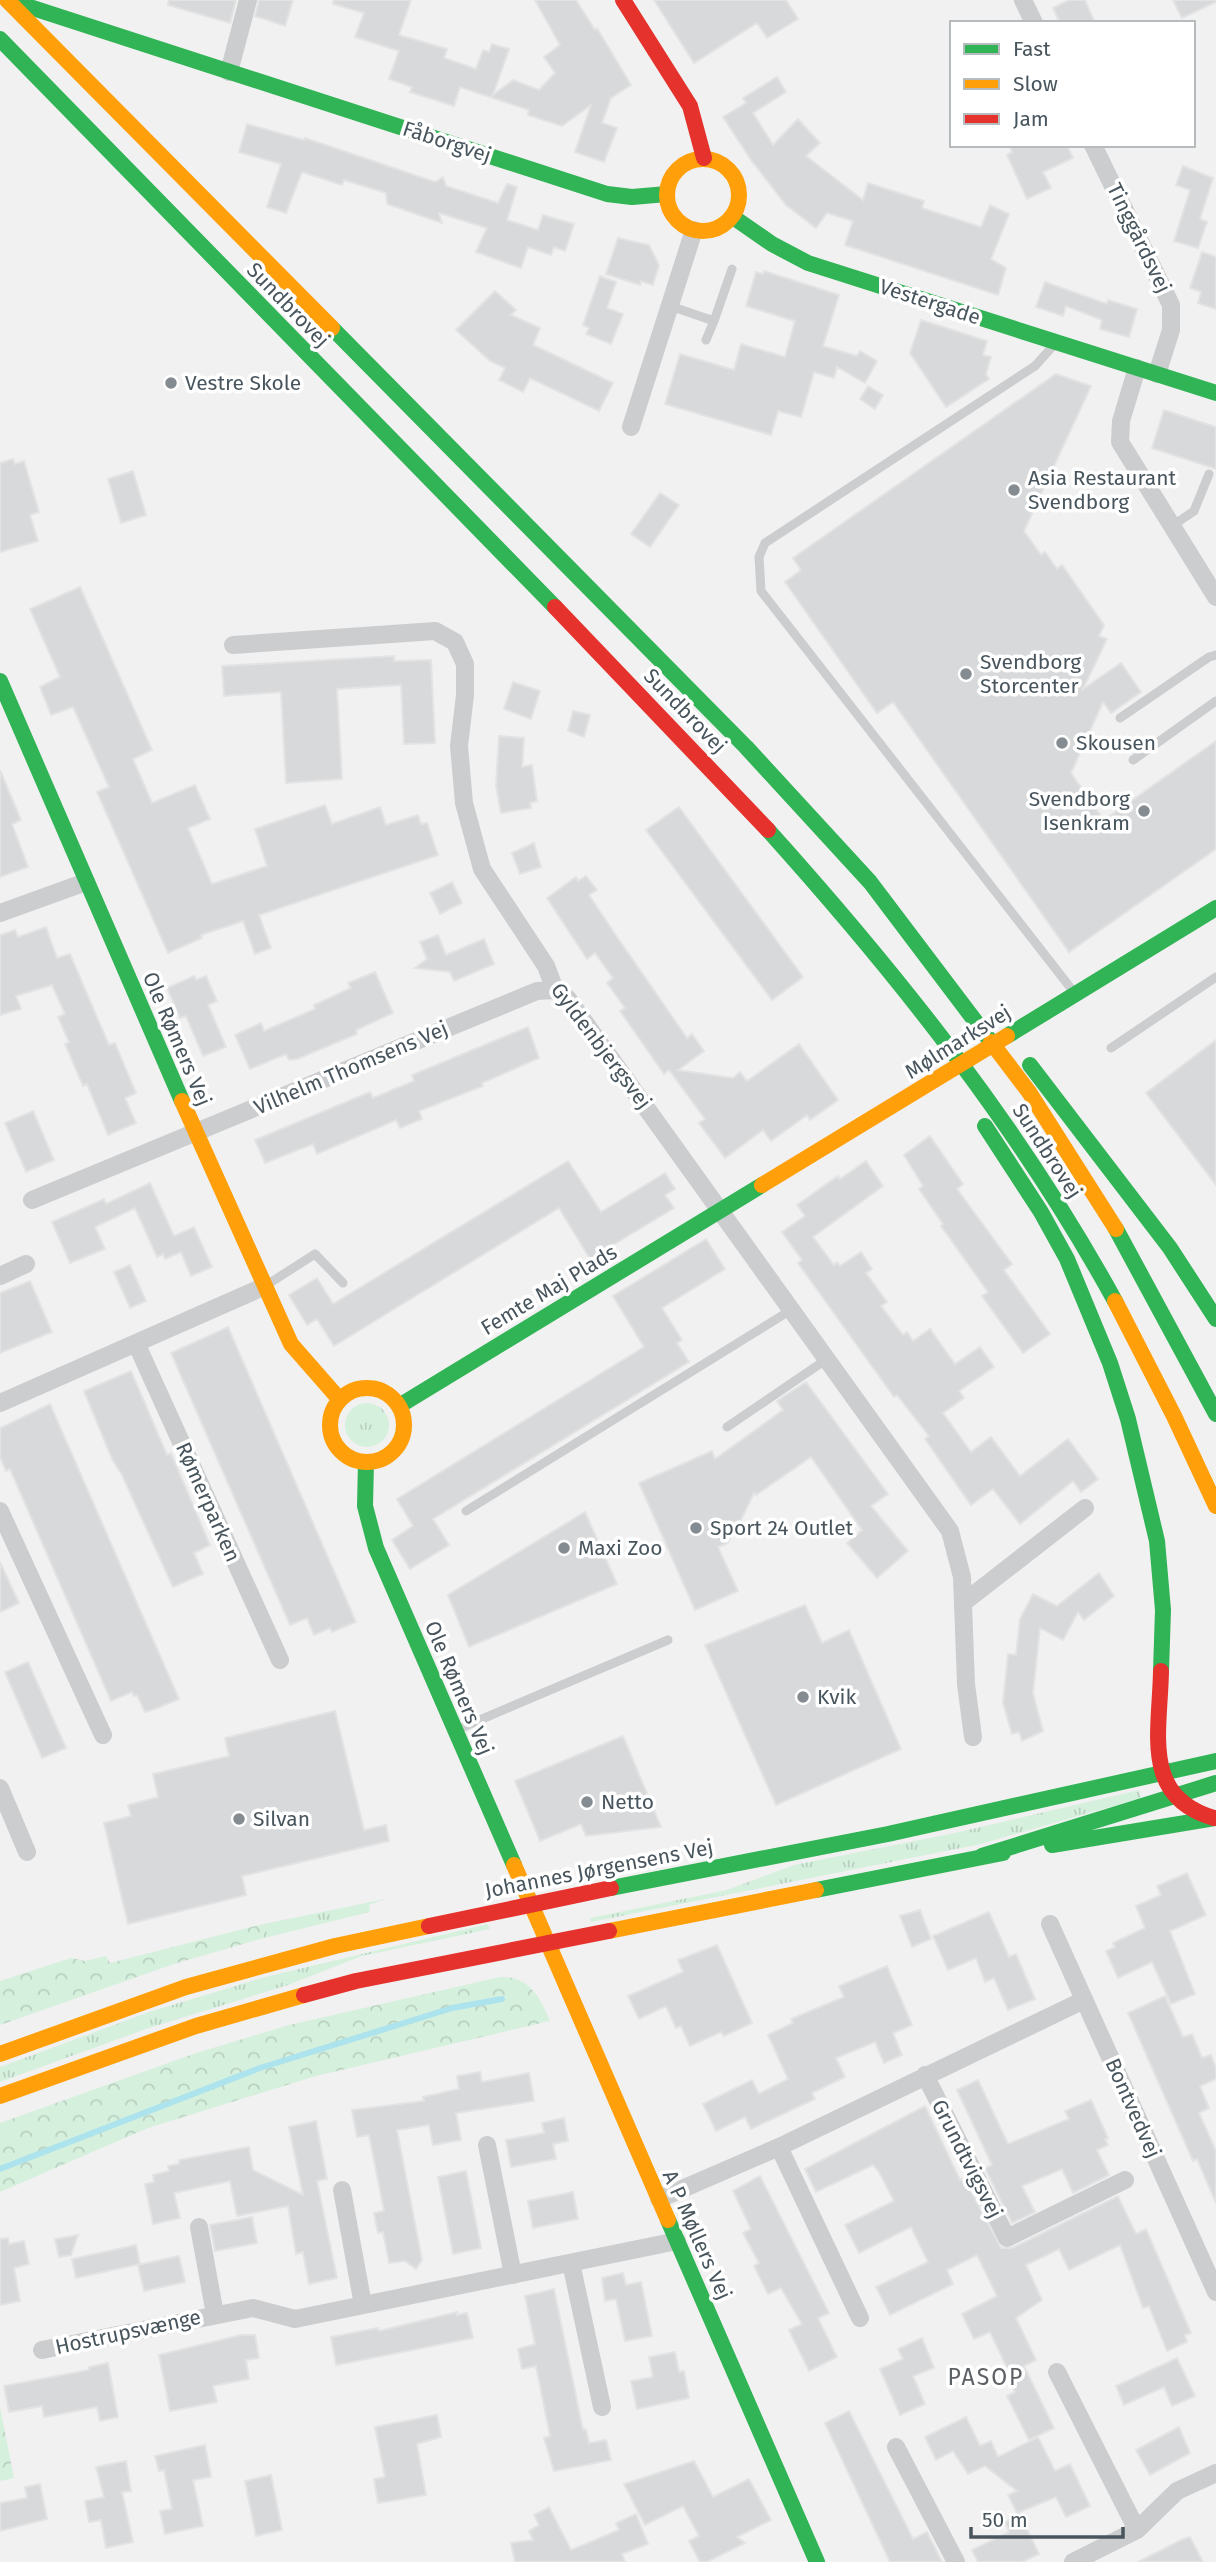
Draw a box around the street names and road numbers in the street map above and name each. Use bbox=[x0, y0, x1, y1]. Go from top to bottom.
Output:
street label: Fåborgvej bbox=[399, 115, 495, 169]
street label: Tinggårdsvej bbox=[1101, 179, 1177, 297]
street label: Sundbrovej bbox=[241, 257, 335, 353]
street label: Vestergade bbox=[876, 273, 984, 331]
street label: Sundbrovej bbox=[638, 663, 732, 759]
street label: Ole Rømers Vej bbox=[137, 968, 217, 1110]
street label: Gyldenbjergsvej bbox=[545, 978, 657, 1114]
street label: Mølmarksvej bbox=[900, 999, 1016, 1085]
street label: Vilhelm Thomsens Vej bbox=[250, 1015, 452, 1121]
street label: Sundbrovej bbox=[1007, 1099, 1087, 1203]
street label: Femte Maj Plads bbox=[476, 1239, 622, 1341]
street label: Rømerparken bbox=[170, 1438, 246, 1566]
street label: Ole Rømers Vej bbox=[419, 1617, 499, 1759]
street label: Johannes Jørgensens Vej bbox=[483, 1834, 715, 1904]
street label: Bontvedvej bbox=[1099, 2054, 1167, 2162]
street label: Grundtvigsvej bbox=[926, 2095, 1008, 2223]
street label: A P Møllers Vej bbox=[657, 2166, 737, 2304]
street label: Hostrupsvænge bbox=[53, 2304, 203, 2360]

